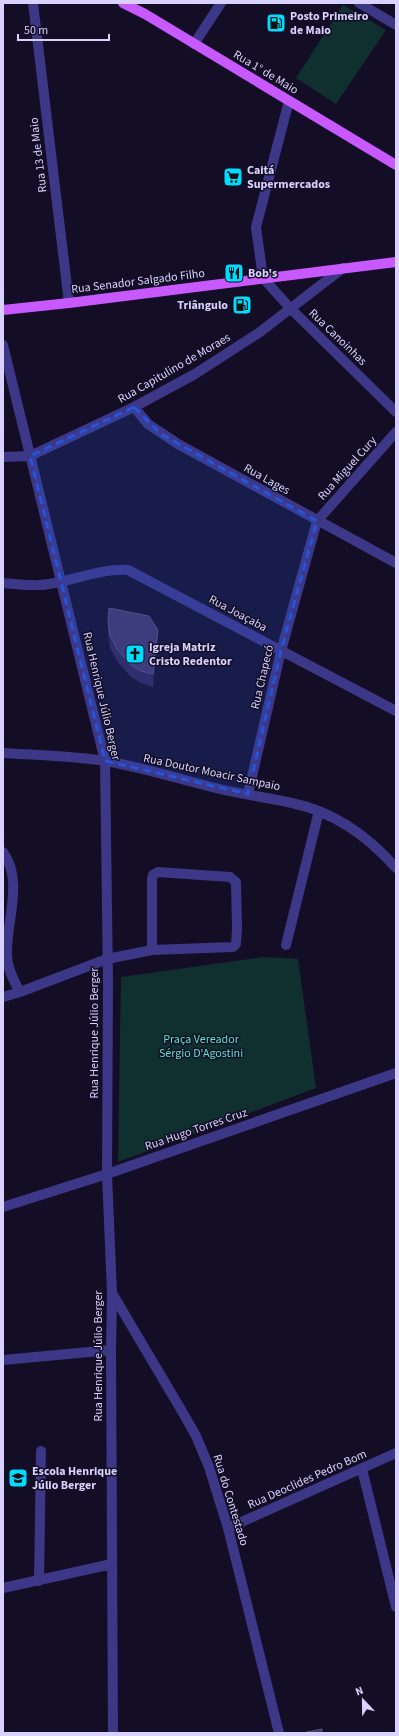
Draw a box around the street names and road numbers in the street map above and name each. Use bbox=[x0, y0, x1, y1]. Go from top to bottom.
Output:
street label: Rua 1° de Maio bbox=[230, 46, 302, 99]
street label: Rua 13 de Maio bbox=[25, 116, 52, 193]
street label: Rua Senador Salgado Filho bbox=[70, 265, 206, 298]
street label: Rua Canoinhas bbox=[305, 305, 370, 369]
street label: Rua Capitulino de Moraes bbox=[115, 329, 234, 408]
street label: Rua Miguel Cury bbox=[314, 432, 381, 504]
street label: Rua Lages bbox=[241, 460, 293, 499]
street label: Rua Joaçaba bbox=[206, 591, 270, 636]
street label: Rua Henrique Júlio Berger bbox=[78, 630, 125, 763]
street label: Rua Chapecó bbox=[247, 643, 278, 711]
street label: Rua Doutor Moacir Sampaio bbox=[142, 750, 282, 795]
street label: Rua Henrique Júlio Berger bbox=[86, 967, 103, 1099]
street label: Rua Hugo Torres Cruz bbox=[143, 1104, 250, 1155]
street label: Rua Henrique Júlio Berger bbox=[90, 1290, 107, 1422]
street label: Rua Deoclides Pedro Bom bbox=[245, 1445, 370, 1513]
street label: Rua do Contestado bbox=[209, 1452, 253, 1548]

